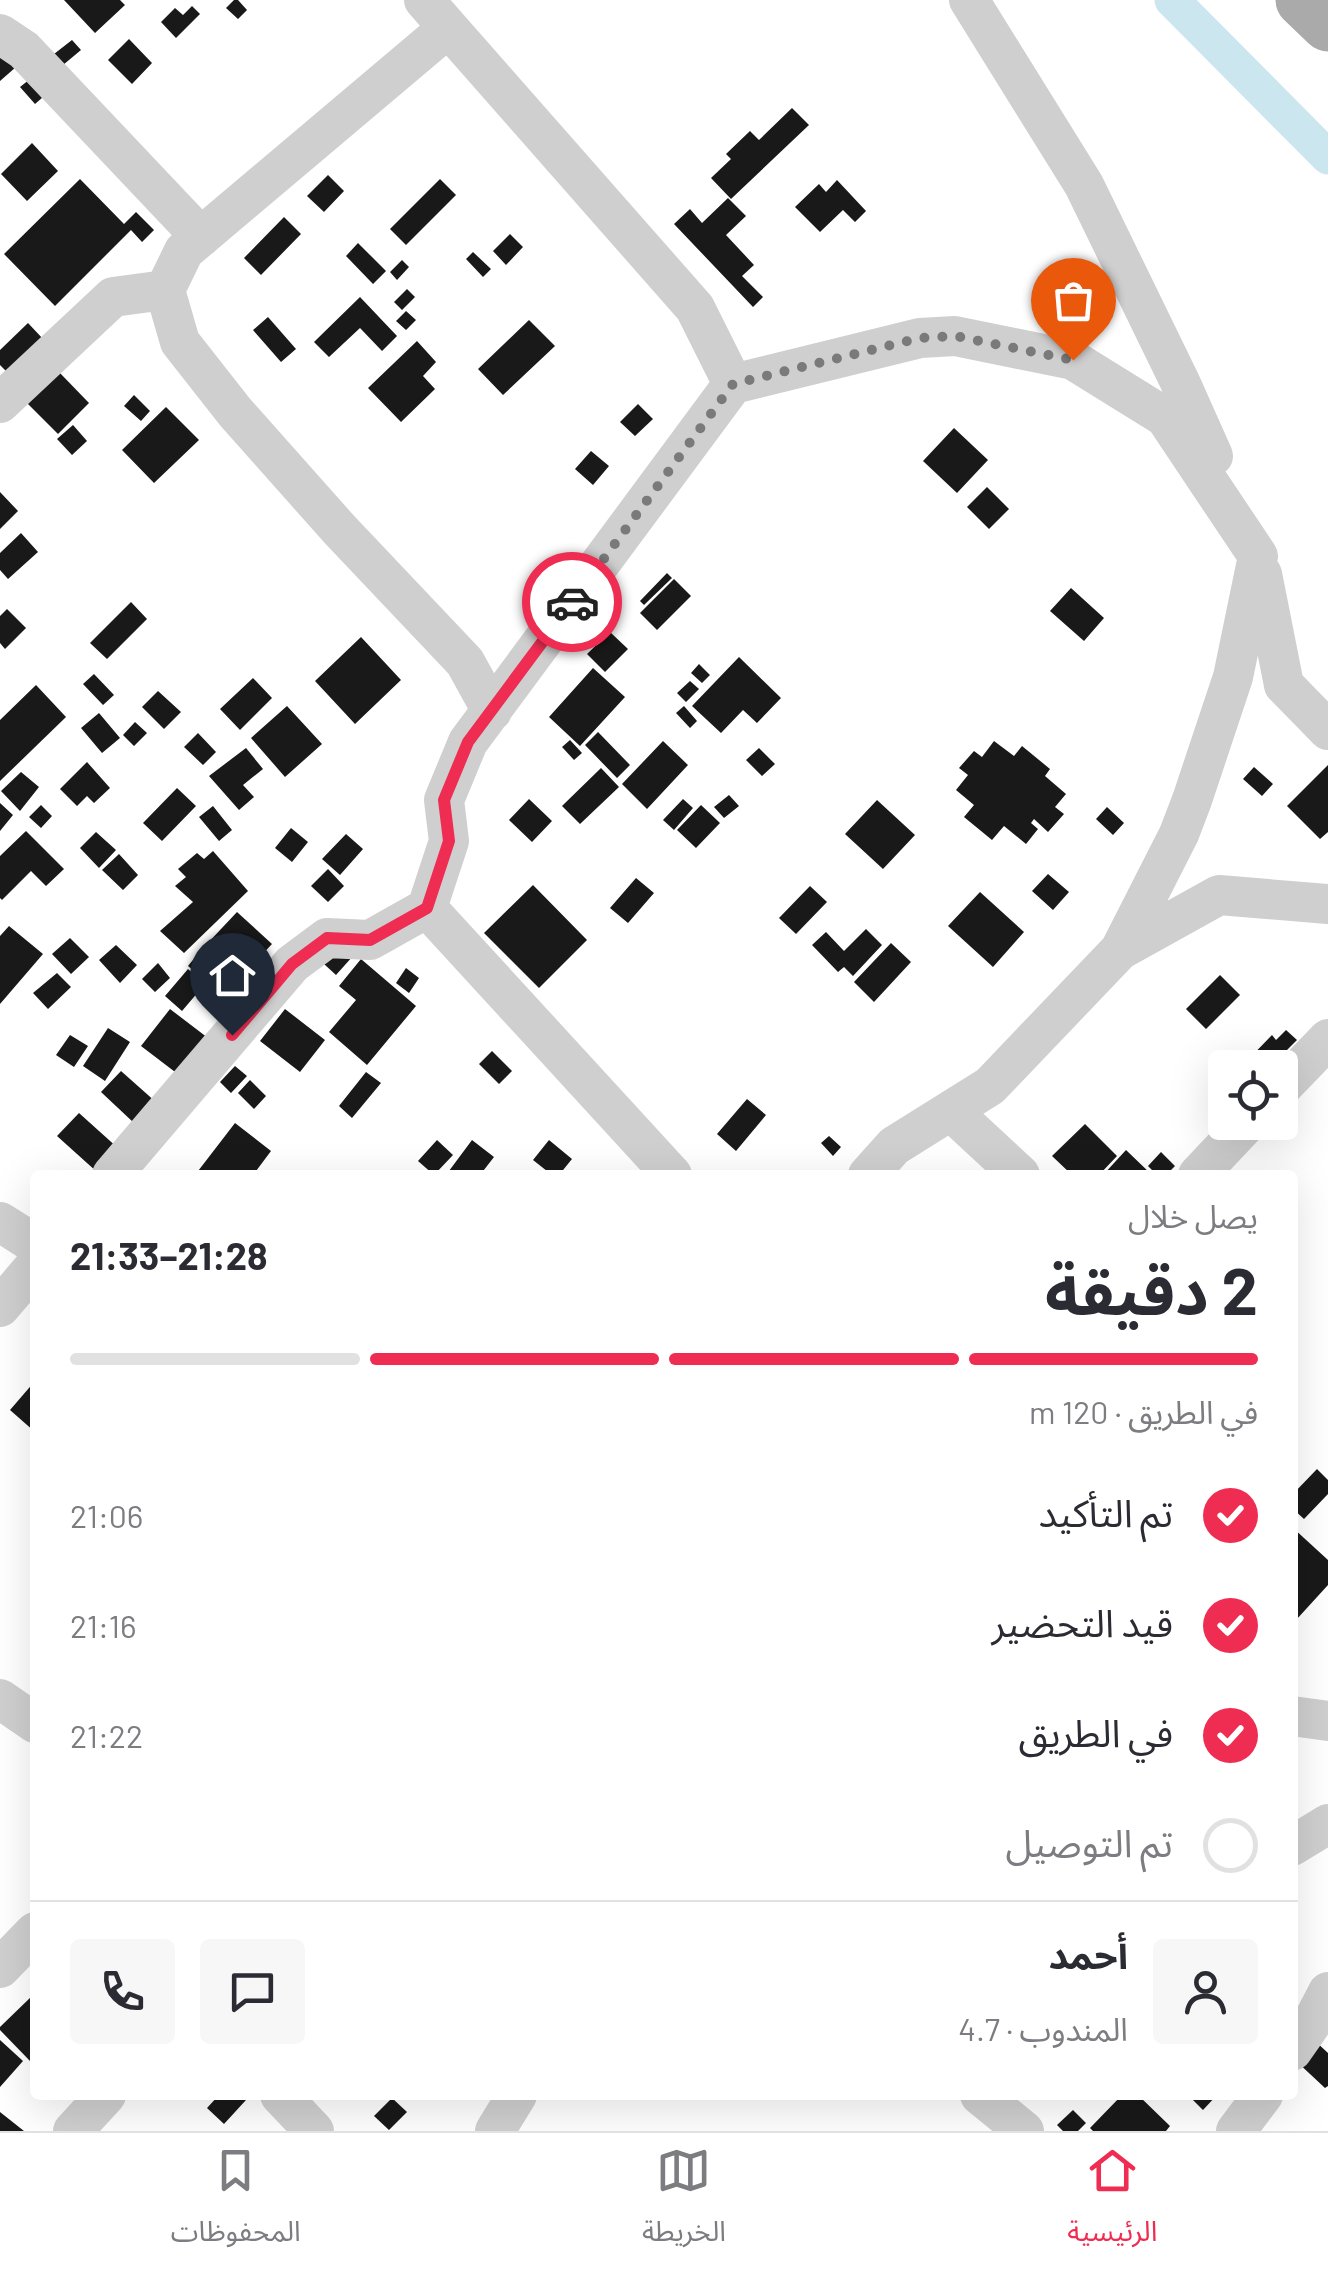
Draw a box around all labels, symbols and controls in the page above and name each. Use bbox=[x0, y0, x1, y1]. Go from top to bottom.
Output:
pin bbox=[1031, 258, 1116, 361]
icon: bag bbox=[1046, 273, 1101, 328]
courier bbox=[522, 552, 622, 652]
icon: car bbox=[545, 575, 600, 630]
pin bbox=[190, 933, 275, 1036]
icon: home bbox=[205, 948, 260, 1003]
map controls bbox=[1208, 1050, 1298, 1140]
button: locate bbox=[1208, 1050, 1298, 1140]
text: يصل خلال bbox=[1128, 1196, 1258, 1234]
text: 21:28–21:33 bbox=[70, 1232, 268, 1278]
text: 2 دقيقة bbox=[1045, 1250, 1258, 1328]
text: في الطريق · 120 m bbox=[1029, 1392, 1258, 1430]
icon: check bbox=[1203, 1488, 1258, 1543]
text: تم التأكيد bbox=[1039, 1489, 1173, 1535]
text: 21:06 bbox=[70, 1496, 143, 1534]
icon: check bbox=[1203, 1598, 1258, 1653]
text: قيد التحضير bbox=[991, 1599, 1173, 1645]
text: 21:16 bbox=[70, 1606, 136, 1644]
icon: check bbox=[1203, 1708, 1258, 1763]
text: في الطريق bbox=[1019, 1709, 1173, 1755]
text: 21:22 bbox=[70, 1716, 143, 1754]
text: تم التوصيل bbox=[1005, 1819, 1173, 1865]
text: أحمد bbox=[1048, 1931, 1128, 1977]
button: phone bbox=[70, 1939, 175, 2044]
button: chat bbox=[200, 1939, 305, 2044]
button: person bbox=[1153, 1939, 1258, 2044]
text: المندوب · 4.7 bbox=[958, 2009, 1128, 2047]
tab: المحفوظات bbox=[171, 2143, 301, 2262]
tab: الخريطة bbox=[642, 2143, 726, 2262]
tab: الرئيسية bbox=[1067, 2143, 1157, 2262]

